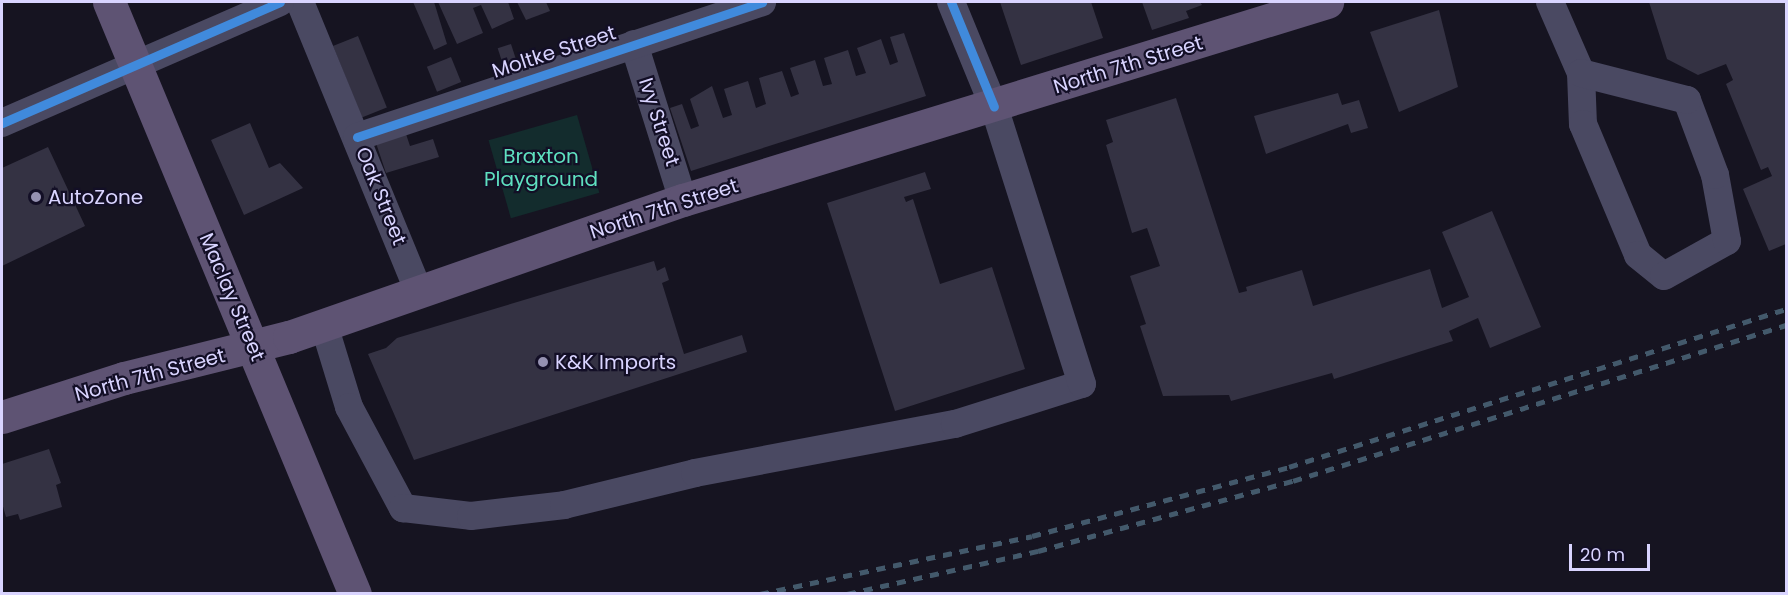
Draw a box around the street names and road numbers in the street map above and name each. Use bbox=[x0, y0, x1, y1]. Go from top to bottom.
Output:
street label: Moltke Street bbox=[489, 21, 619, 83]
street label: North 7th Street bbox=[1051, 31, 1205, 99]
street label: Ivy Street bbox=[633, 75, 685, 169]
street label: Oak Street bbox=[350, 144, 412, 248]
street label: North 7th Street bbox=[587, 174, 741, 244]
street label: Maclay Street bbox=[194, 229, 270, 365]
street label: North 7th Street bbox=[72, 343, 228, 407]

